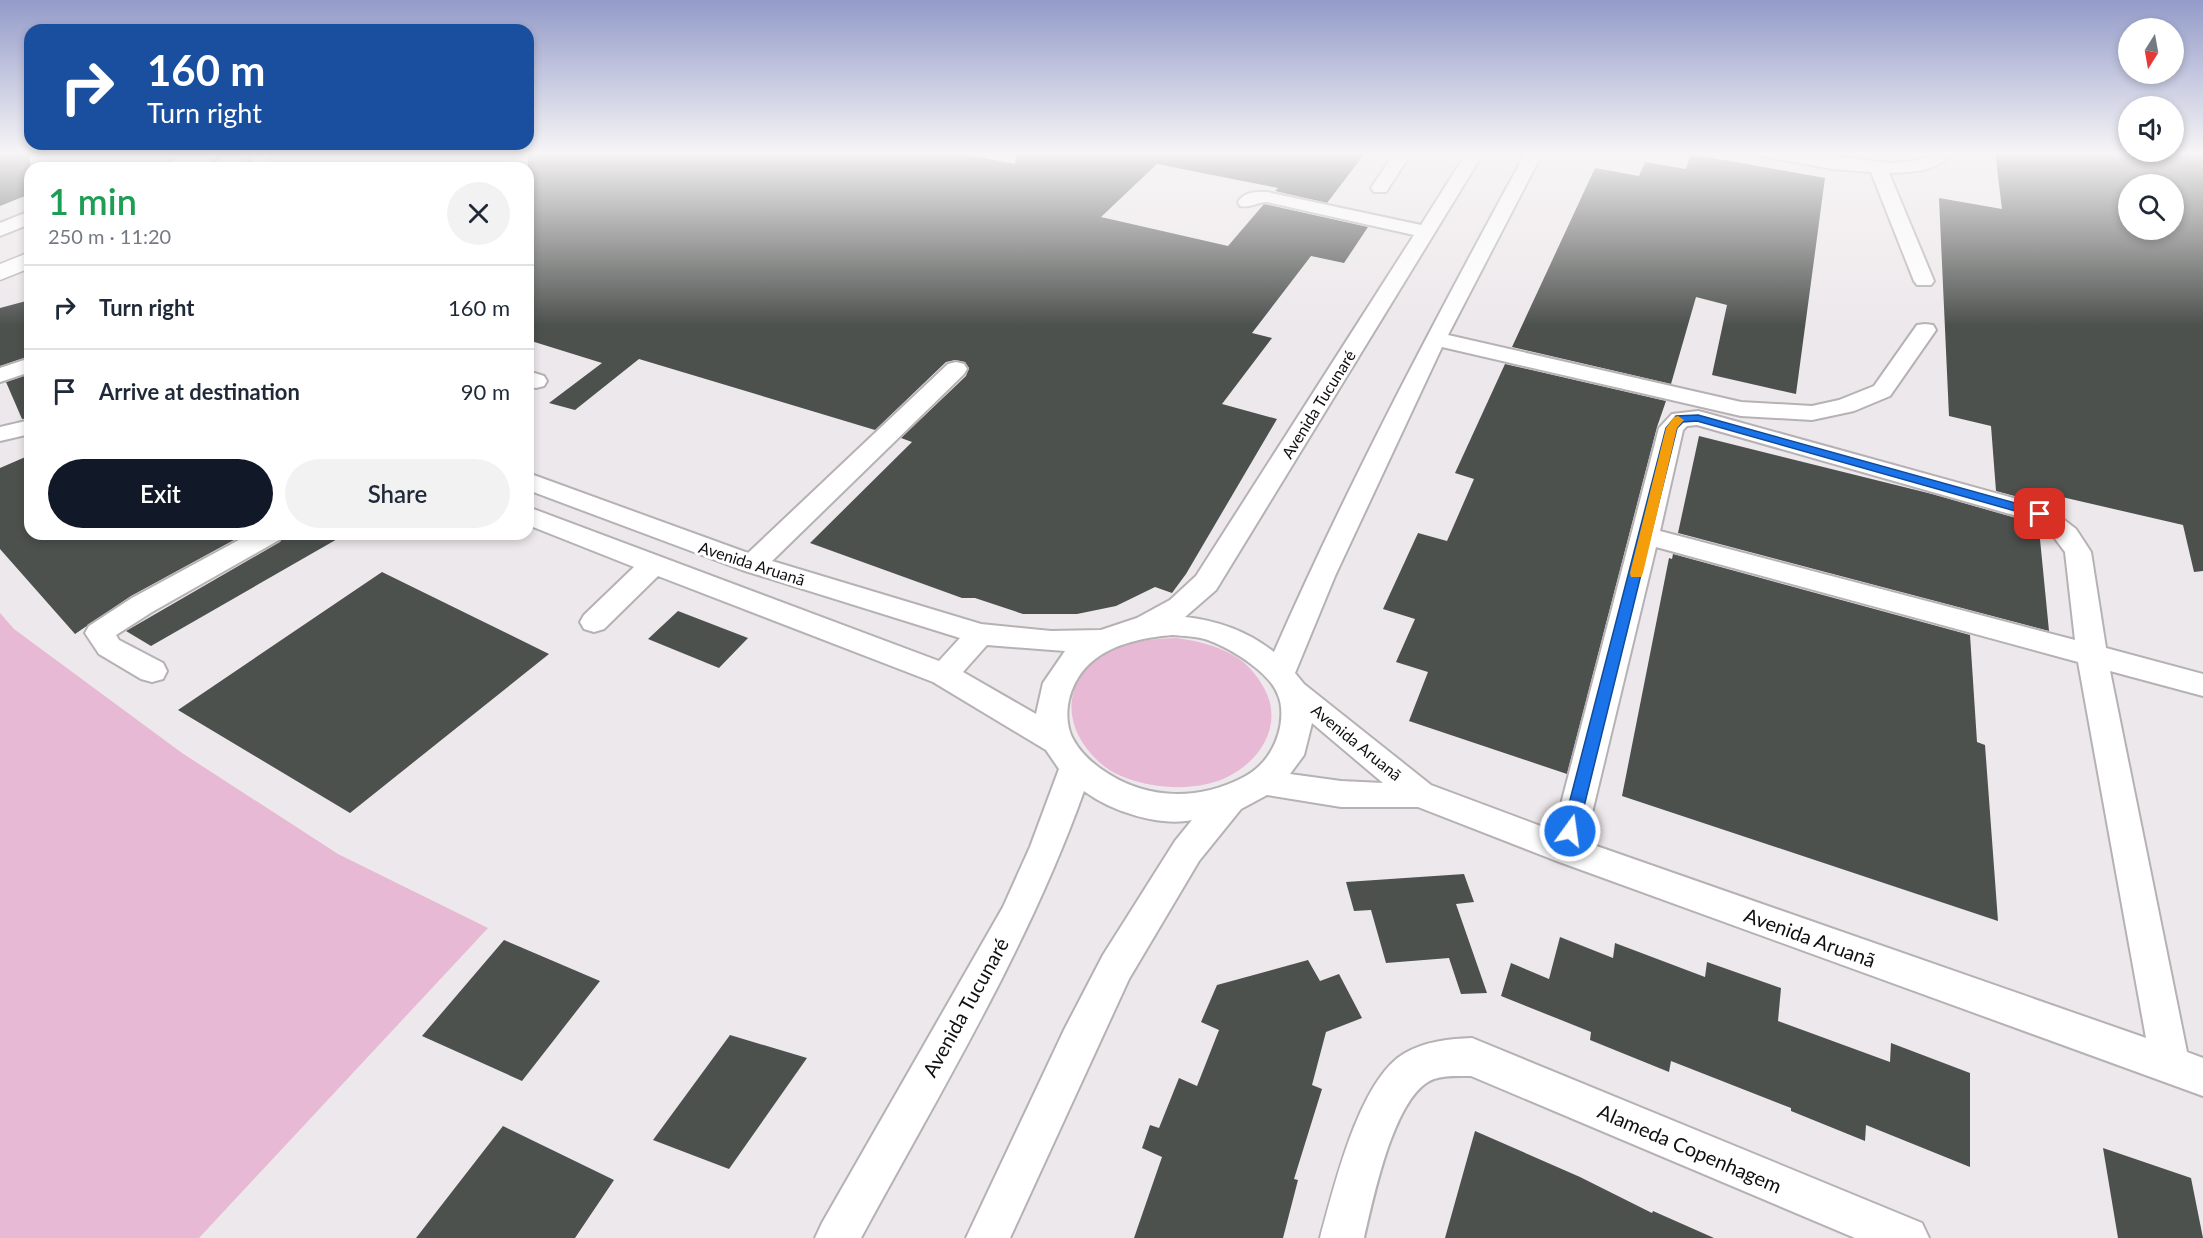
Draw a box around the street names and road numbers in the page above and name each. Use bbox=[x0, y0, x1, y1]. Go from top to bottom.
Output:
street label: Avenida Tucunaré bbox=[1277, 346, 1359, 462]
street label: Avenida Aruanã bbox=[697, 537, 807, 589]
street label: Avenida Aruanã bbox=[1308, 700, 1406, 784]
street label: Avenida Aruanã bbox=[1741, 902, 1879, 972]
street label: Avenida Tucunaré bbox=[917, 933, 1013, 1081]
street label: Alameda Copenhagem bbox=[1595, 1098, 1785, 1198]

